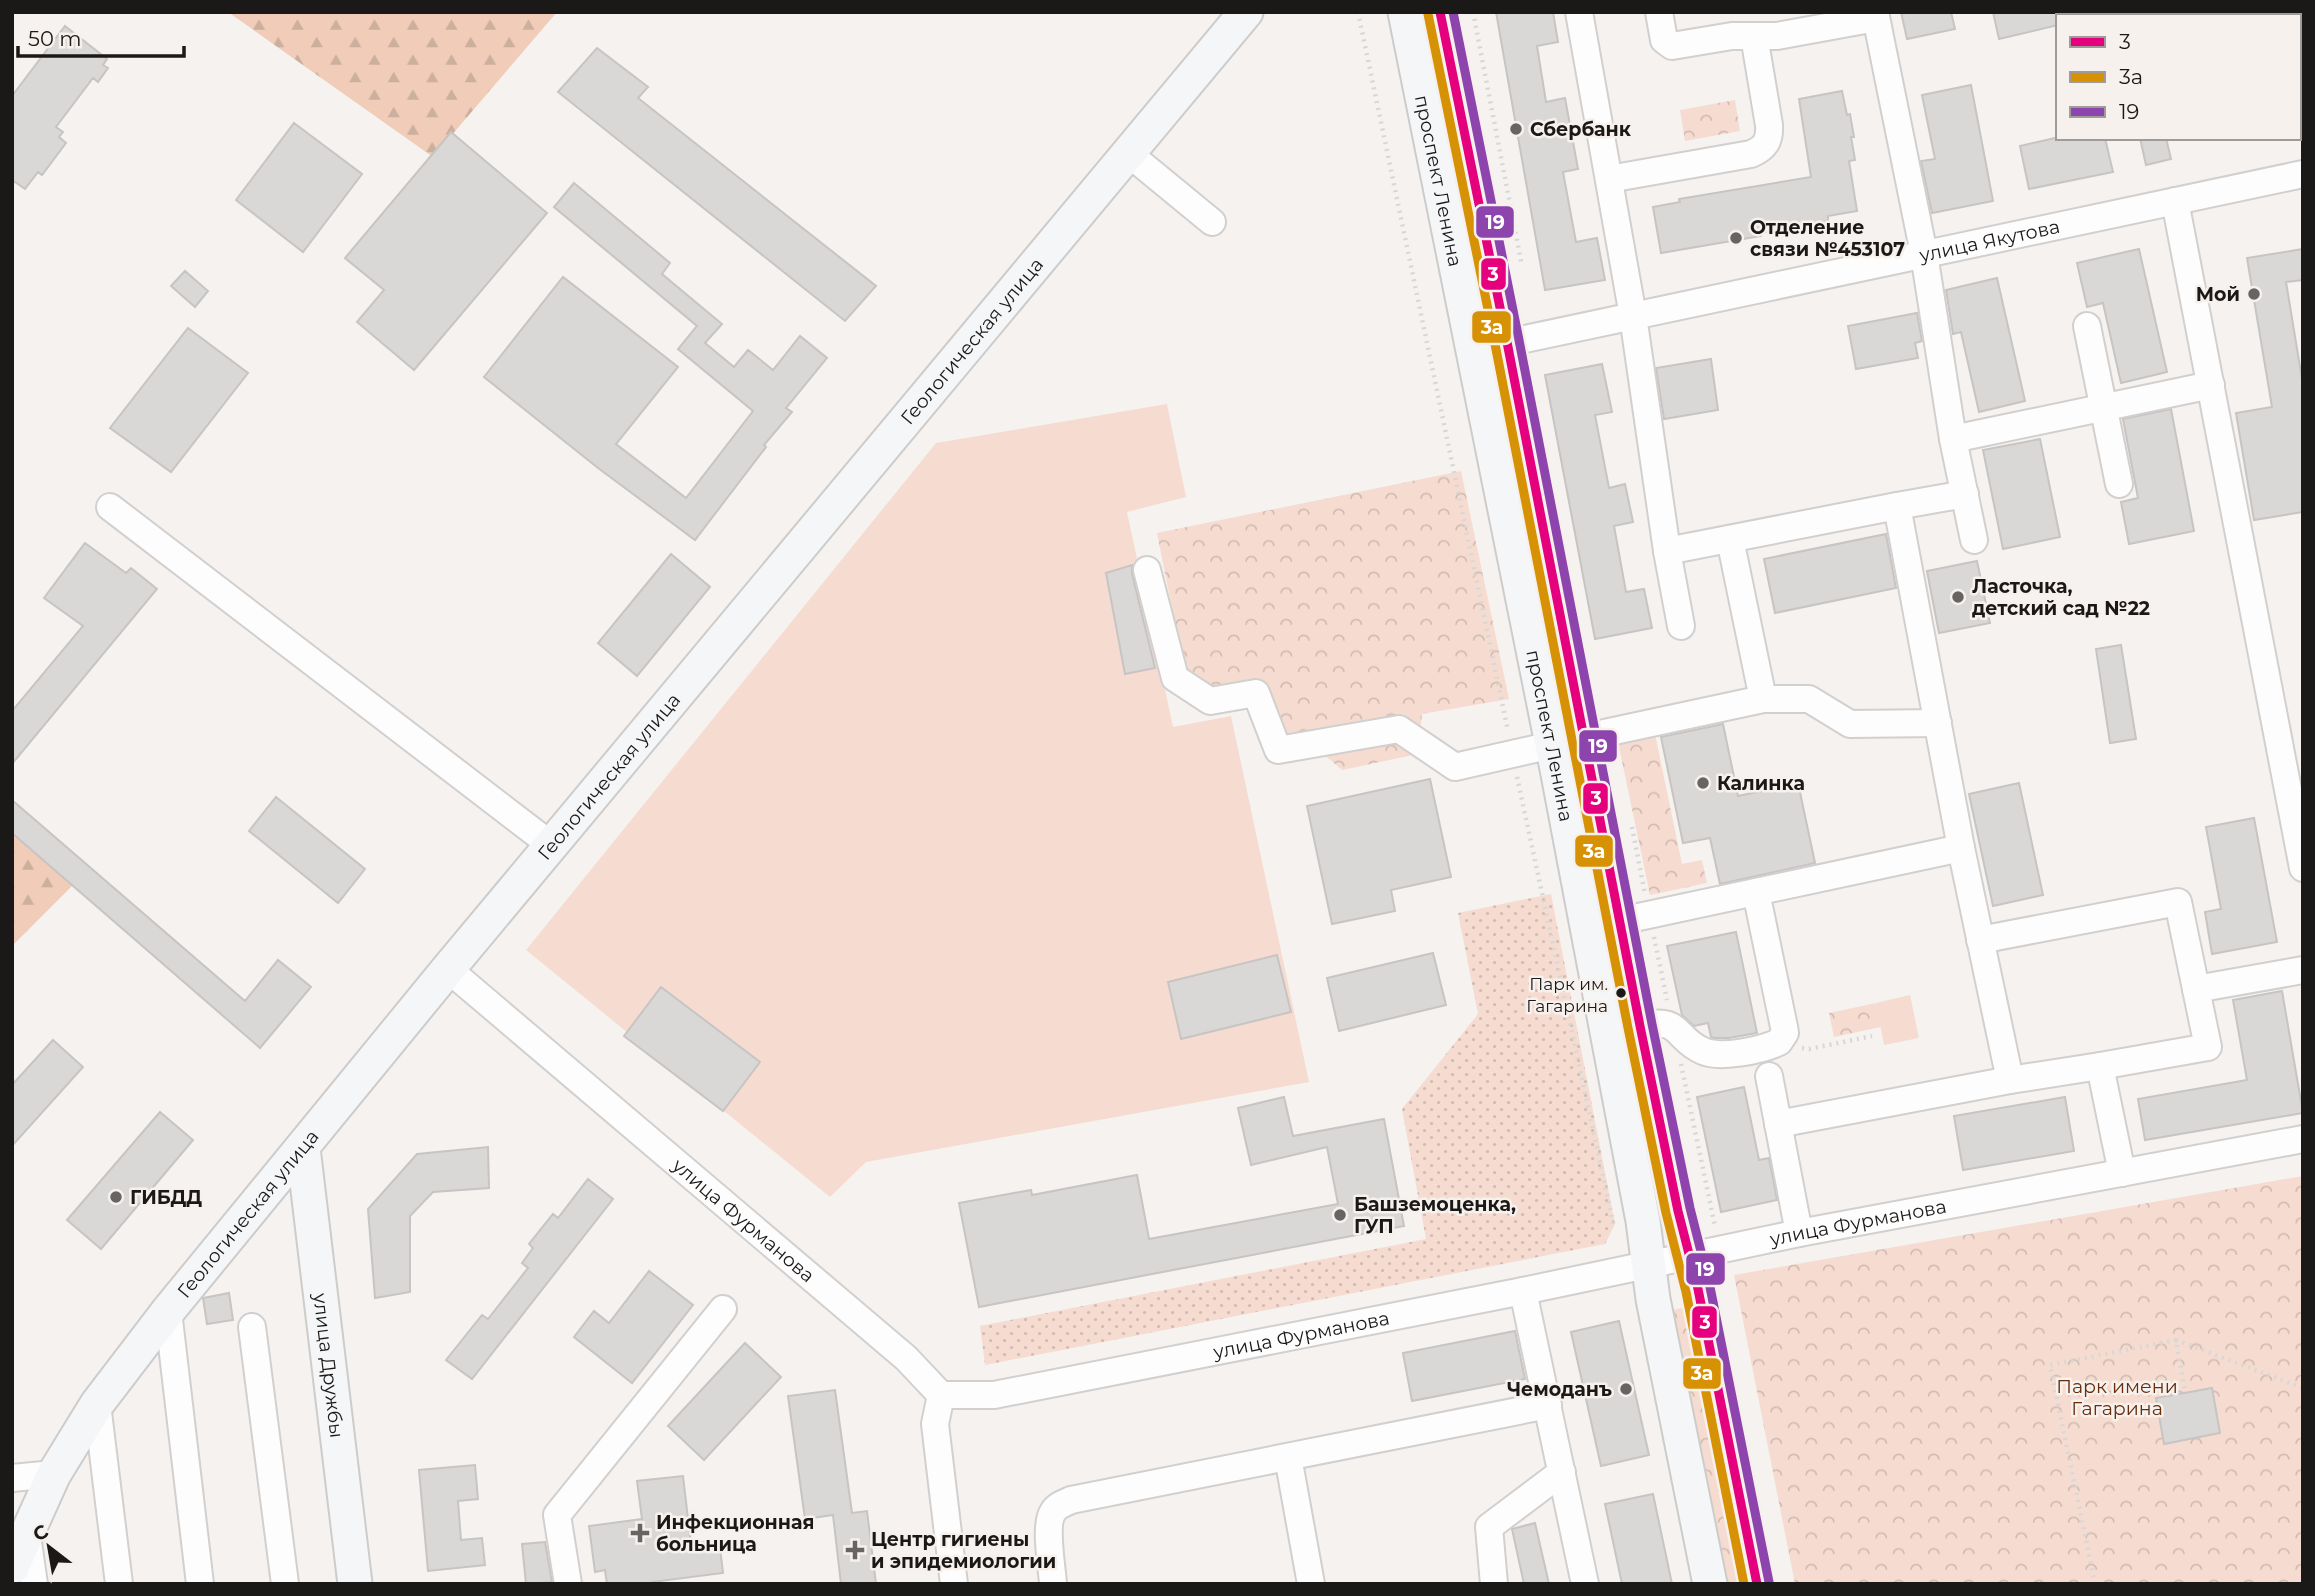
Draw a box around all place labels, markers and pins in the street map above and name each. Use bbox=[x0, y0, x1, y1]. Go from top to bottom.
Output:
place label: Сбербанк bbox=[1530, 118, 1632, 141]
marker: Сбербанк bbox=[1508, 121, 1524, 137]
place label: Отделение связи №453107 bbox=[1750, 216, 1905, 261]
marker: Отделение связи №453107 bbox=[1728, 230, 1744, 246]
place label: Мой bbox=[2196, 283, 2240, 306]
marker: Мой bbox=[2246, 286, 2262, 302]
place label: Ласточка, детский сад №22 bbox=[1972, 575, 2150, 620]
marker: Ласточка, детский сад №22 bbox=[1950, 589, 1966, 605]
place label: Калинка bbox=[1717, 772, 1805, 795]
marker: Калинка bbox=[1695, 775, 1711, 791]
place label: Парк им. Гагарина bbox=[1526, 974, 1608, 1016]
marker: Парк им. Гагарина bbox=[1614, 986, 1628, 1000]
place label: ГИБДД bbox=[130, 1186, 202, 1209]
marker: ГИБДД bbox=[108, 1189, 124, 1205]
place label: Башземоценка, ГУП bbox=[1354, 1193, 1516, 1238]
marker: Башземоценка, ГУП bbox=[1332, 1207, 1348, 1223]
place label: Чемоданъ bbox=[1507, 1378, 1612, 1401]
marker: Чемоданъ bbox=[1618, 1381, 1634, 1397]
place label: Инфекционная больница bbox=[656, 1511, 814, 1556]
marker: Инфекционная больница bbox=[630, 1523, 650, 1543]
place label: Центр гигиены и эпидемиологии bbox=[871, 1528, 1056, 1573]
marker: Центр гигиены и эпидемиологии bbox=[845, 1540, 865, 1560]

